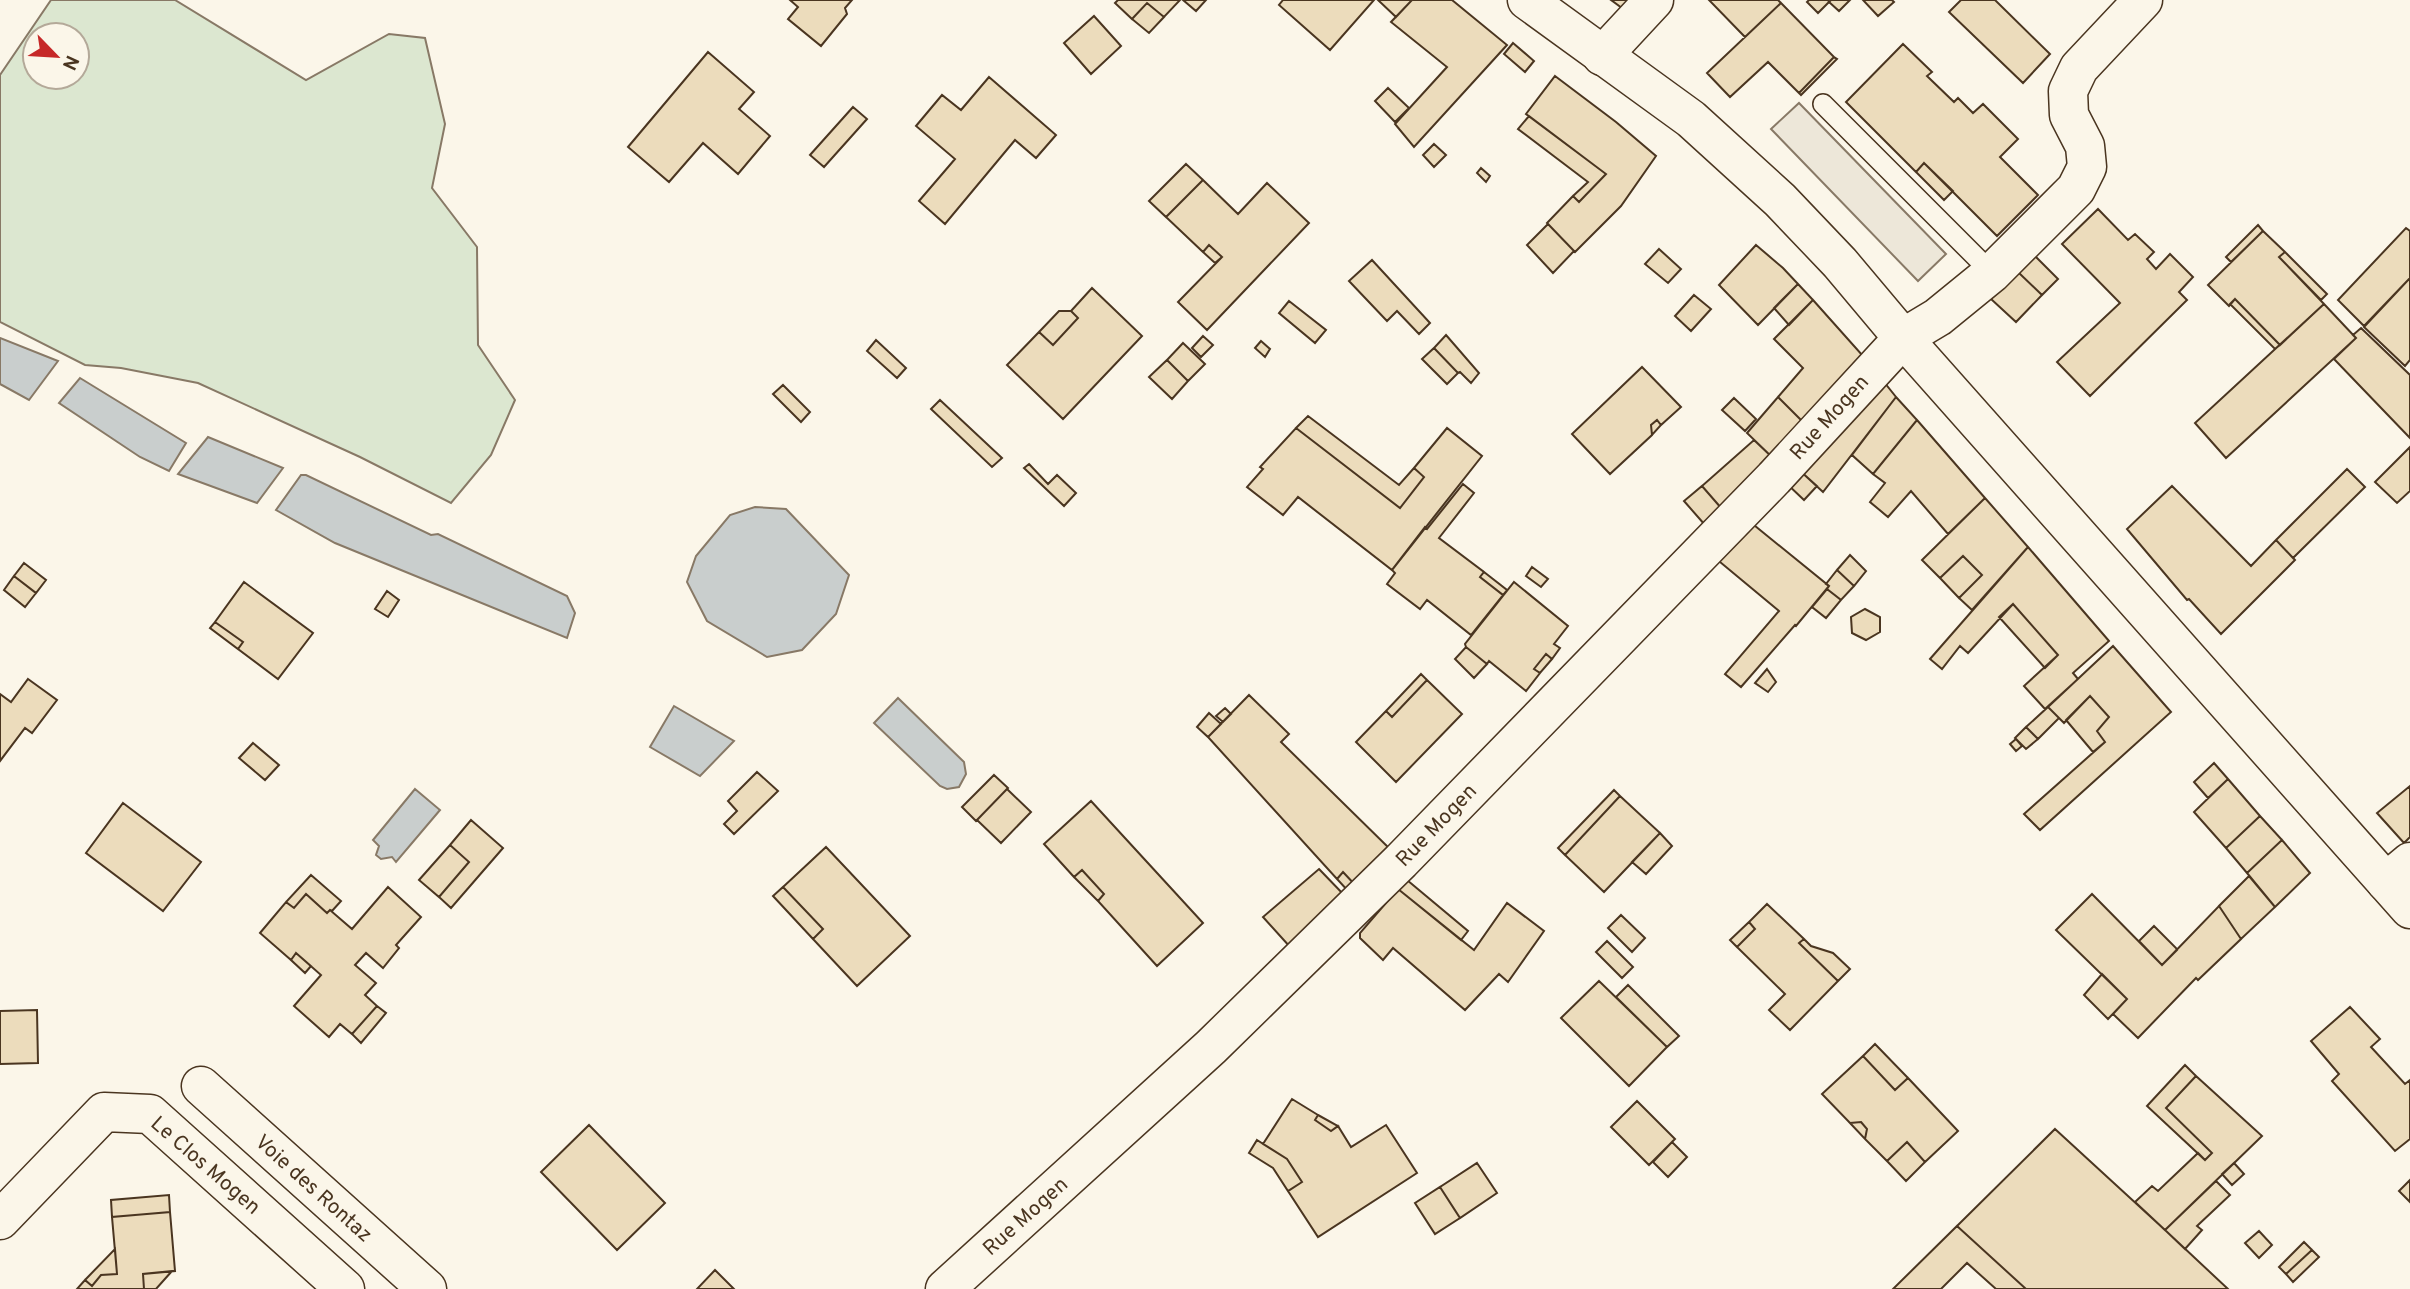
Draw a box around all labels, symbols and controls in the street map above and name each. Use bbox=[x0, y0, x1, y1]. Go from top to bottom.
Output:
north arrow bbox=[21, 21, 91, 91]
text: N bbox=[56, 51, 83, 74]
street label: Rue Mogen bbox=[1785, 370, 1875, 466]
street label: Rue Mogen bbox=[1391, 779, 1483, 873]
street label: Le Clos Mogen bbox=[144, 1111, 266, 1221]
street label: Voie des Rontaz bbox=[249, 1129, 377, 1249]
street label: Rue Mogen bbox=[978, 1172, 1074, 1262]

